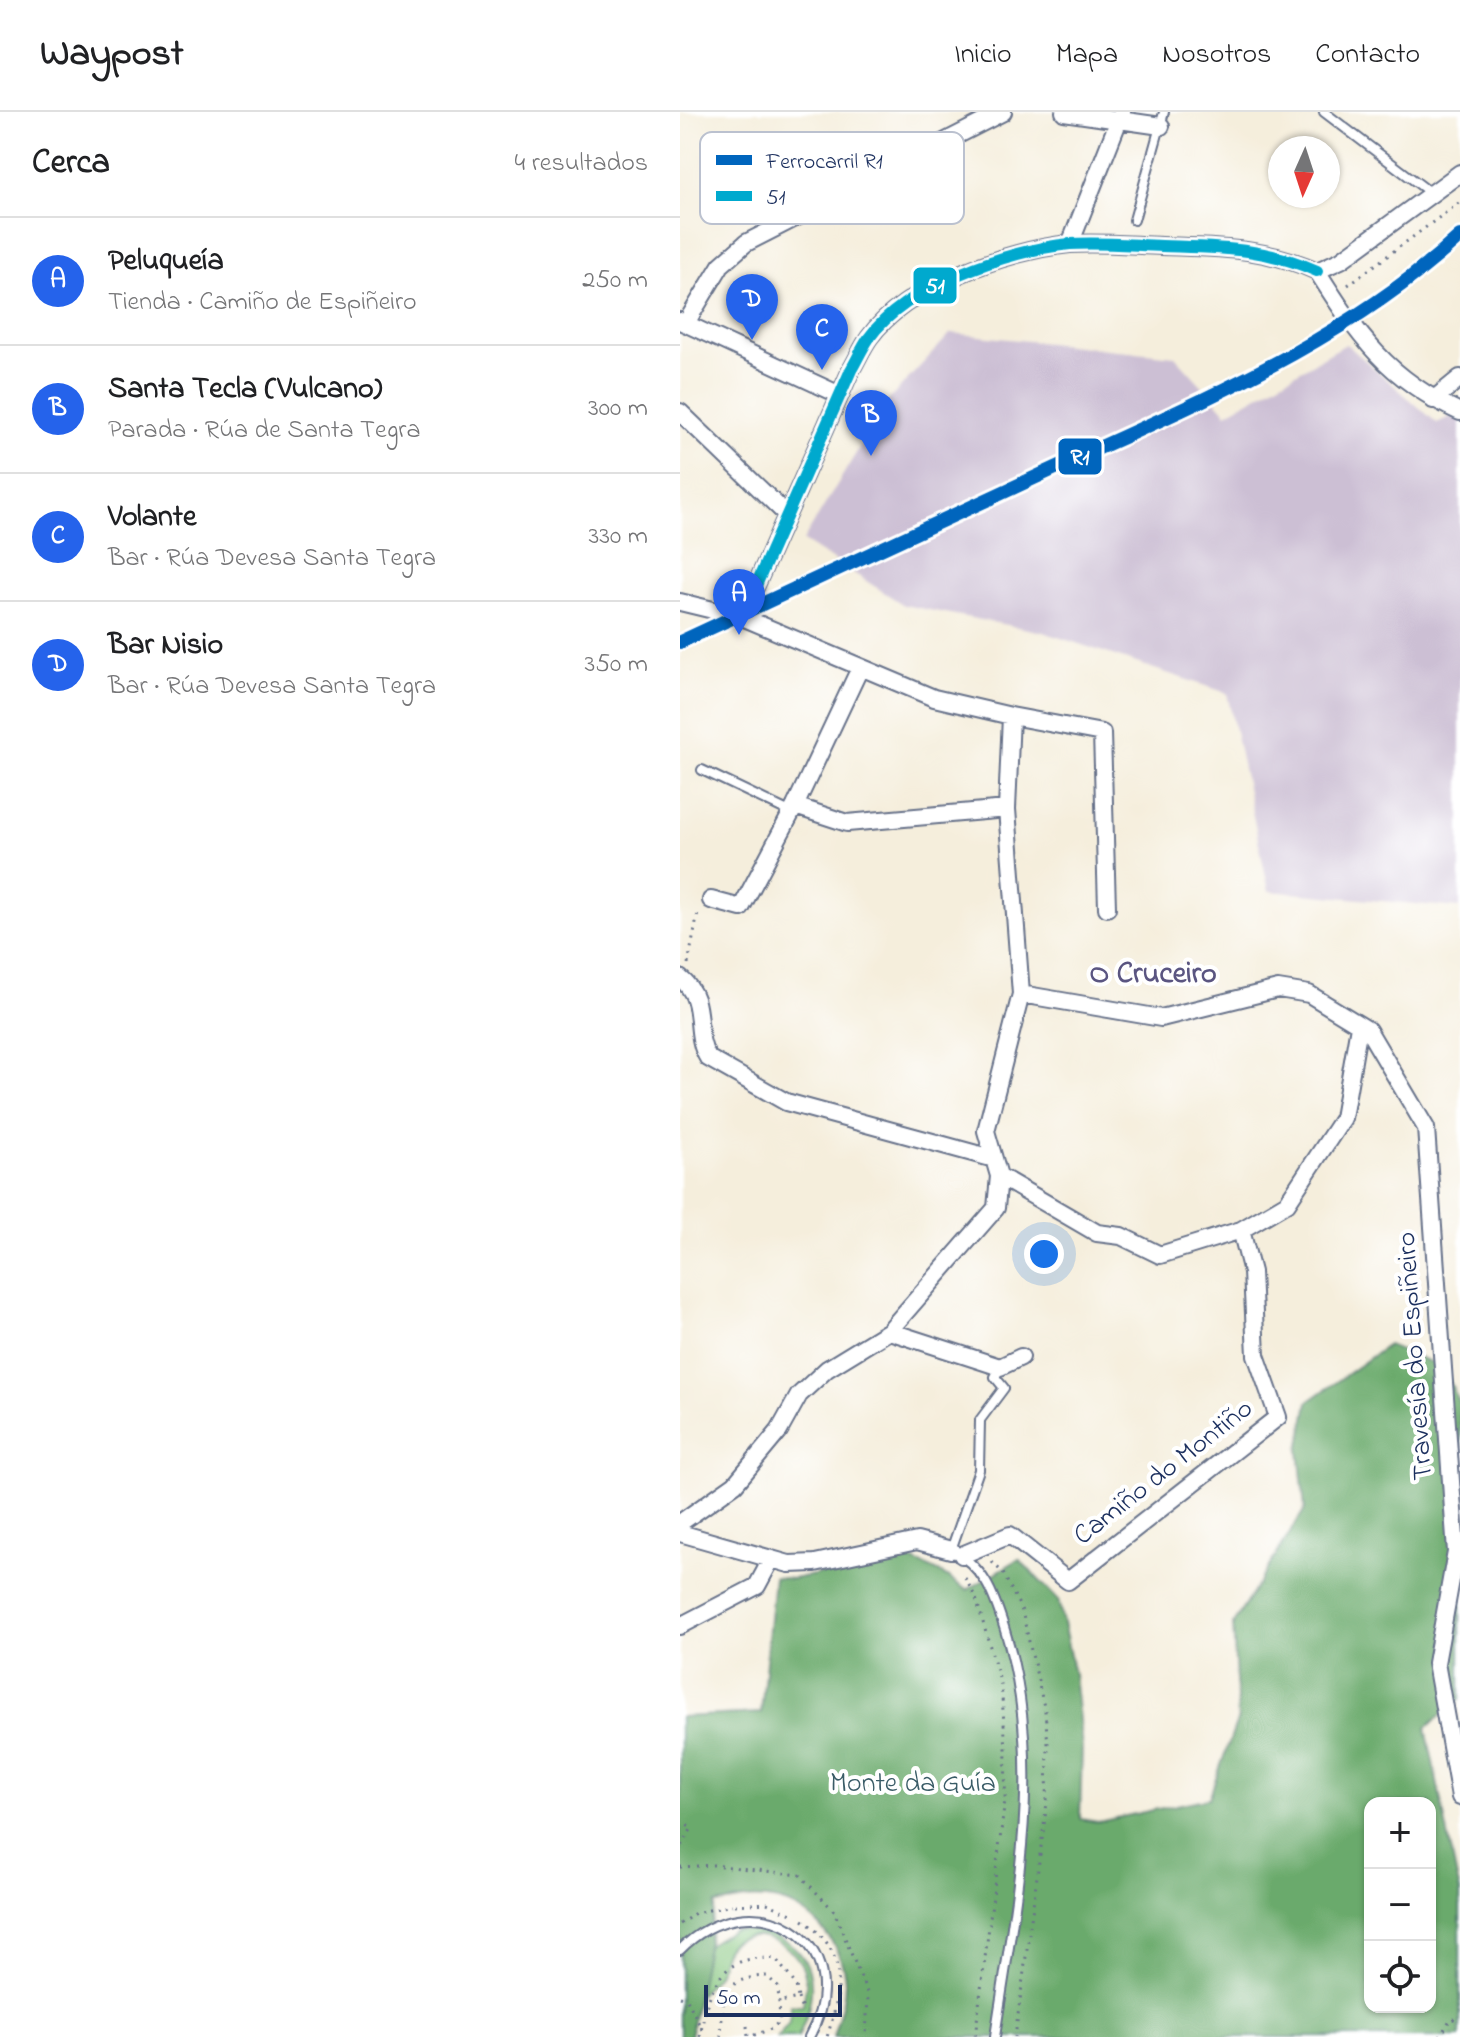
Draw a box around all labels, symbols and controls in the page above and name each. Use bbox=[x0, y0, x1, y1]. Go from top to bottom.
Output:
text: Waypost bbox=[40, 27, 184, 83]
text: Inicio bbox=[954, 35, 1012, 76]
text: Mapa bbox=[1056, 35, 1118, 76]
text: Nosotros bbox=[1162, 35, 1271, 76]
text: Contacto bbox=[1315, 35, 1420, 76]
legend bbox=[700, 132, 964, 224]
north arrow bbox=[1268, 136, 1340, 208]
text: Cerca bbox=[32, 139, 110, 189]
text: 4 resultados bbox=[515, 145, 648, 183]
text: Ferrocarril R1 bbox=[765, 147, 883, 179]
text: 51 bbox=[766, 183, 786, 215]
text: Peluqueía bbox=[108, 240, 224, 284]
text: A bbox=[50, 262, 66, 300]
text: 250 m bbox=[582, 262, 648, 300]
line badge: 51 bbox=[912, 266, 958, 305]
text: 51 bbox=[925, 272, 945, 304]
pin: D bbox=[726, 274, 778, 340]
text: Tienda · Camiño de Espiñeiro bbox=[108, 284, 417, 322]
pin: C bbox=[796, 304, 848, 370]
text: Santa Tecla (Vulcano) bbox=[108, 368, 382, 412]
text: B bbox=[49, 390, 67, 428]
text: 300 m bbox=[588, 390, 648, 428]
pin: B bbox=[845, 390, 897, 456]
text: Parada · Rúa de Santa Tegra bbox=[108, 412, 420, 450]
line badge: R1 bbox=[1057, 437, 1103, 476]
text: R1 bbox=[1070, 443, 1090, 475]
text: Volante bbox=[108, 496, 196, 540]
text: C bbox=[51, 518, 65, 556]
text: 330 m bbox=[589, 518, 648, 556]
text: Bar · Rúa Devesa Santa Tegra bbox=[108, 540, 436, 578]
pin: A bbox=[713, 569, 765, 635]
text: Bar Nisio bbox=[108, 624, 223, 668]
text: D bbox=[48, 646, 68, 684]
text: 350 m bbox=[584, 646, 648, 684]
text: Bar · Rúa Devesa Santa Tegra bbox=[108, 668, 436, 706]
district label: O Cruceiro bbox=[1089, 953, 1217, 997]
street label: Travesía do Espiñeiro bbox=[1387, 1230, 1445, 1482]
your location bbox=[1024, 1234, 1064, 1274]
street label: Camiño do Montiño bbox=[1065, 1390, 1263, 1556]
park label: Monte da Guía bbox=[830, 1764, 996, 1805]
map controls bbox=[1364, 1797, 1436, 2013]
button: + bbox=[1364, 1797, 1436, 1869]
button: − bbox=[1364, 1869, 1436, 1941]
button: locate bbox=[1364, 1941, 1436, 2013]
scale bar bbox=[704, 1981, 842, 2017]
text: 50 m bbox=[716, 1983, 761, 2015]

